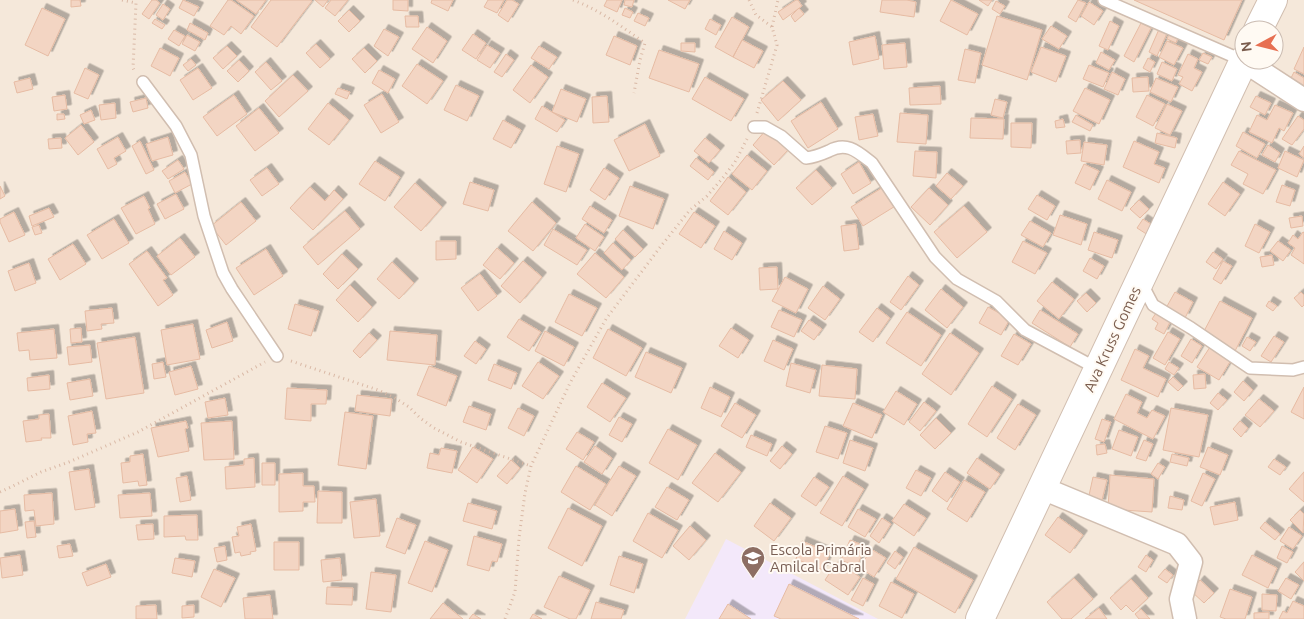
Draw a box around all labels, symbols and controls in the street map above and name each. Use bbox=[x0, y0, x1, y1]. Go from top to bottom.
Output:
north arrow bbox=[1234, 20, 1284, 70]
text: N bbox=[1238, 40, 1255, 53]
street label: Ava Kruss Gomes bbox=[1080, 284, 1144, 394]
place label: Escola Primária Amilcal Cabral bbox=[770, 541, 872, 575]
school or university icon: Escola Primária Amilcal Cabral bbox=[740, 545, 766, 579]

